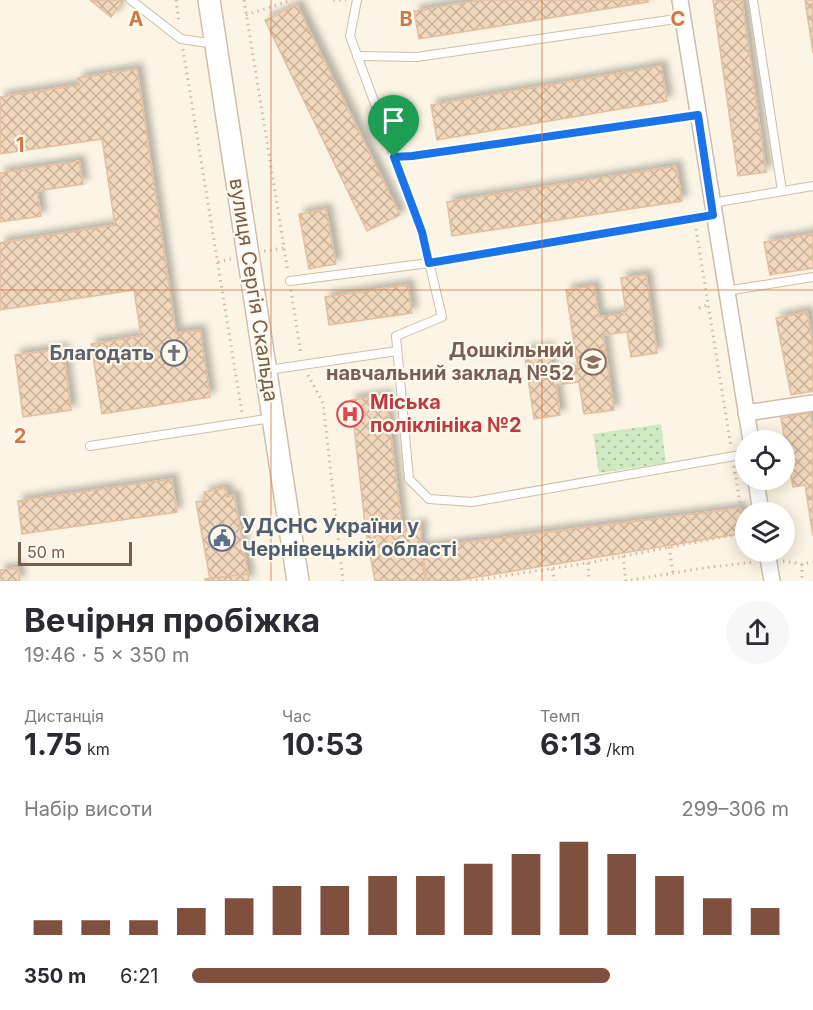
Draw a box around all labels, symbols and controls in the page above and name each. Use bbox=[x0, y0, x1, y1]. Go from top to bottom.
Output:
text: A bbox=[129, 7, 144, 31]
text: B bbox=[399, 7, 413, 31]
text: C bbox=[671, 7, 685, 31]
pin bbox=[368, 95, 419, 157]
icon: arrive bbox=[377, 104, 410, 137]
text: 1 bbox=[16, 133, 24, 157]
street label: вулиця Сергія Скальда bbox=[224, 177, 284, 403]
church icon: Благодать bbox=[159, 338, 189, 368]
place label: Дошкільний навчальний заклад №52 bbox=[326, 338, 574, 385]
place label: Благодать bbox=[49, 341, 154, 365]
school or university icon: Дошкільний навчальний заклад №52 bbox=[578, 347, 608, 377]
place label: Міська поліклініка №2 bbox=[370, 390, 522, 437]
hospital icon: Міська поліклініка №2 bbox=[335, 399, 365, 429]
text: 2 bbox=[14, 424, 26, 448]
map controls bbox=[735, 430, 795, 562]
button: locate bbox=[735, 430, 795, 490]
button: layers bbox=[735, 502, 795, 562]
place label: УДСНС України у Чернівецькій області bbox=[242, 514, 457, 561]
public building icon: УДСНС України у Чернівецькій області bbox=[207, 523, 237, 553]
scale bar bbox=[18, 539, 132, 566]
text: 50 m bbox=[27, 542, 65, 562]
text: Вечірня пробіжка bbox=[24, 600, 320, 640]
button: share bbox=[726, 601, 789, 664]
text: 19:46 · 5 × 350 m bbox=[24, 643, 190, 667]
text: Дистанція bbox=[24, 706, 104, 726]
text: Час bbox=[282, 706, 311, 726]
text: Темп bbox=[540, 706, 580, 726]
text: 1.75 bbox=[24, 726, 83, 762]
text: 10:53 bbox=[282, 726, 364, 762]
text: 6:13 bbox=[540, 726, 602, 762]
text: km bbox=[83, 739, 110, 759]
text: /km bbox=[602, 739, 635, 759]
text: Набір висоти bbox=[24, 797, 153, 821]
text: 299–306 m bbox=[681, 797, 789, 821]
text: 350 m bbox=[24, 964, 86, 988]
text: 6:21 bbox=[120, 964, 159, 988]

